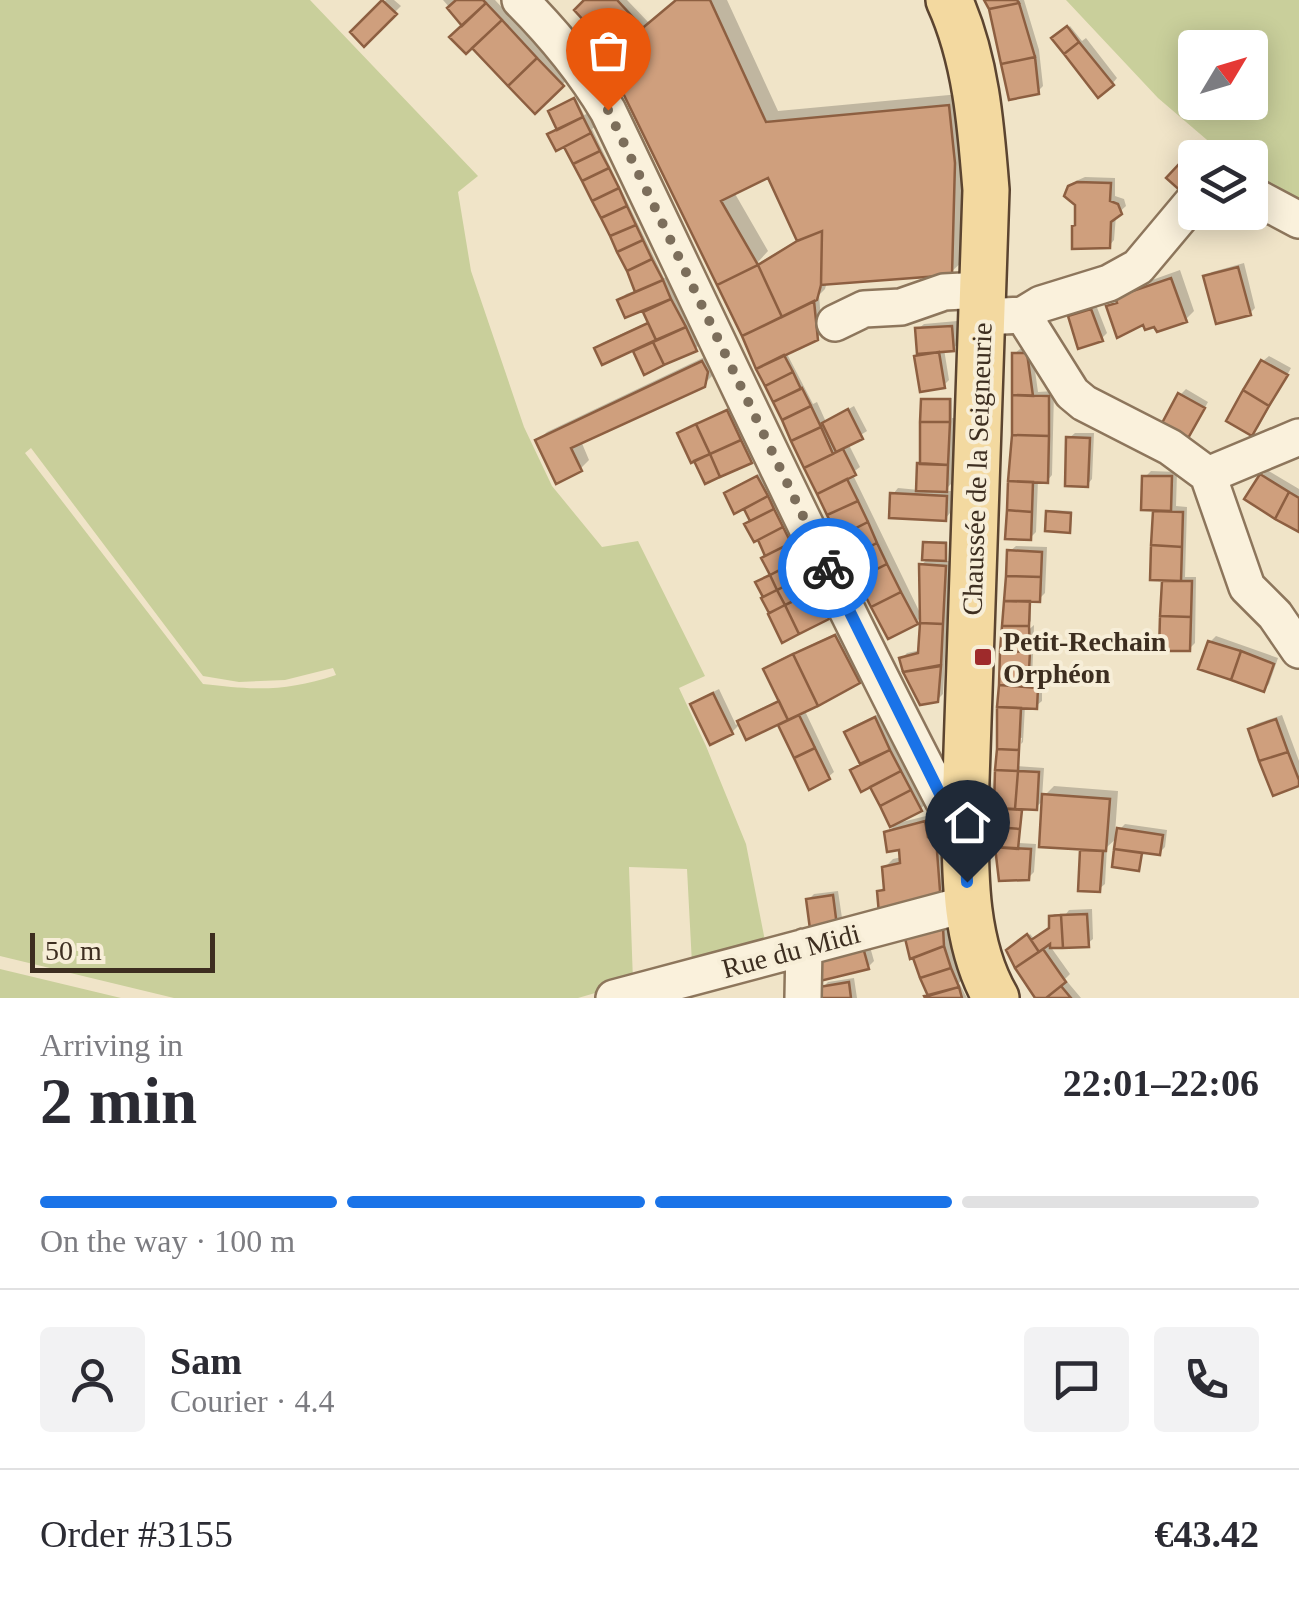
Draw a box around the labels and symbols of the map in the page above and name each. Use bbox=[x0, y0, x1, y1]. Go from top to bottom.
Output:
pin bbox=[566, 8, 651, 111]
north arrow bbox=[1178, 30, 1268, 120]
street label: Chaussée de la Seigneurie bbox=[956, 322, 998, 616]
courier bbox=[778, 518, 878, 618]
place label: Petit-Rechain Orphéon bbox=[1003, 626, 1167, 689]
marker: Petit-Rechain Orphéon bbox=[972, 646, 994, 668]
pin bbox=[925, 780, 1010, 883]
street label: Rue du Midi bbox=[719, 918, 864, 984]
scale bar bbox=[30, 928, 215, 973]

